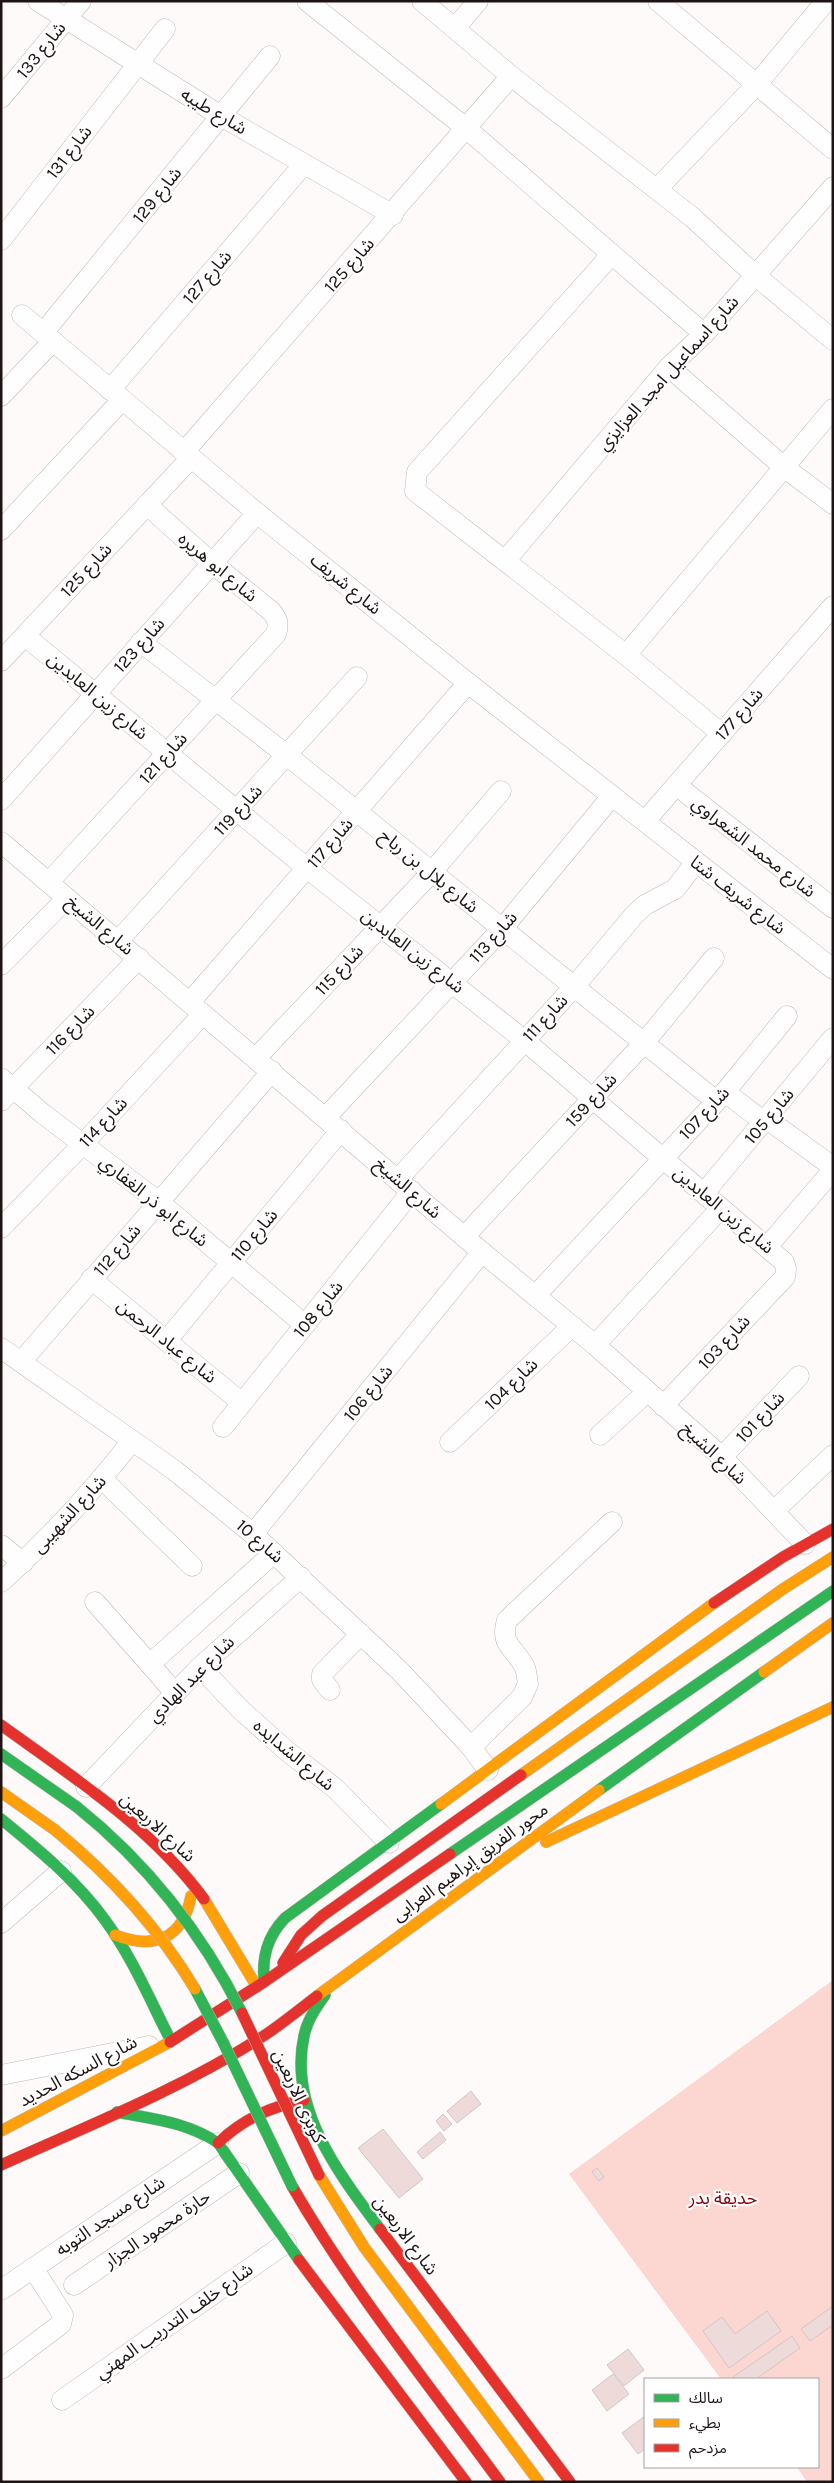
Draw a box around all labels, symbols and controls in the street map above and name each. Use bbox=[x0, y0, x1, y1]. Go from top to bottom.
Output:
street label: شارع 133 bbox=[12, 17, 73, 85]
street label: شارع طيبه bbox=[175, 83, 251, 142]
street label: شارع 131 bbox=[41, 121, 99, 185]
street label: شارع 129 bbox=[128, 162, 189, 230]
street label: شارع 125 bbox=[319, 233, 381, 299]
street label: شارع 127 bbox=[178, 246, 239, 310]
street label: شارع اسماعيل امجد العزايزي bbox=[593, 291, 746, 457]
street label: شارع ابو هريره bbox=[172, 527, 262, 609]
street label: شارع 125 bbox=[55, 538, 119, 604]
street label: شارع شريف bbox=[304, 549, 386, 622]
street label: شارع 123 bbox=[109, 613, 172, 679]
street label: شارع زين العابدين bbox=[41, 647, 153, 747]
street label: شارع 177 bbox=[710, 683, 770, 747]
street label: شارع 121 bbox=[134, 728, 194, 790]
street label: شارع 119 bbox=[209, 780, 269, 842]
street label: شارع محمد الشعراوي bbox=[686, 792, 820, 904]
street label: شارع 117 bbox=[302, 813, 360, 875]
street label: شارع بلال بن رباح bbox=[373, 824, 483, 920]
street label: شارع شريف شتا bbox=[684, 851, 790, 942]
street label: شارع الشيخ bbox=[60, 890, 138, 962]
street label: شارع زين العابدين bbox=[355, 904, 469, 1000]
street label: شارع 113 bbox=[464, 907, 524, 969]
street label: شارع 115 bbox=[310, 940, 370, 1002]
street label: شارع 111 bbox=[517, 990, 575, 1048]
street label: شارع 116 bbox=[41, 1000, 101, 1062]
street label: شارع 159 bbox=[560, 1068, 624, 1134]
street label: شارع 107 bbox=[674, 1082, 736, 1146]
street label: شارع 105 bbox=[739, 1084, 801, 1150]
street label: شارع 114 bbox=[74, 1092, 134, 1154]
street label: شارع ابو ذر الغفاري bbox=[93, 1150, 213, 1254]
street label: شارع الشيخ bbox=[368, 1153, 446, 1225]
street label: شارع زين العابدين bbox=[667, 1161, 779, 1261]
street label: شارع 110 bbox=[226, 1204, 285, 1268]
street label: شارع 112 bbox=[88, 1219, 148, 1282]
street label: شارع 108 bbox=[288, 1276, 350, 1344]
street label: شارع عباد الرحمن bbox=[111, 1294, 221, 1390]
street label: شارع 103 bbox=[693, 1310, 757, 1376]
street label: شارع 104 bbox=[480, 1353, 544, 1417]
street label: شارع 106 bbox=[339, 1360, 400, 1428]
street label: شارع 101 bbox=[731, 1387, 791, 1449]
street label: شارع الشيخ bbox=[674, 1417, 751, 1491]
street label: شارع الشهيبى bbox=[27, 1470, 113, 1560]
street label: شارع 10 bbox=[230, 1514, 288, 1570]
street label: شارع عبد الهادي bbox=[143, 1631, 241, 1729]
street label: شارع الشدايده bbox=[247, 1715, 339, 1798]
street label: شارع الاربعين bbox=[114, 1787, 200, 1869]
street label: محور الفريق إبراهيم العرابى bbox=[388, 1798, 554, 1928]
street label: شارع السكه الحديد bbox=[15, 2031, 142, 2114]
street label: كوبرى الاربعين bbox=[268, 2046, 330, 2147]
street label: شارع مسجد التوبه bbox=[51, 2171, 171, 2263]
street label: حارة محمود الجزار bbox=[99, 2185, 215, 2273]
park label: حديقة بدر bbox=[688, 2187, 757, 2209]
street label: شارع الاربعين bbox=[366, 2191, 443, 2281]
street label: شارع خلف التدريب المهني bbox=[91, 2258, 259, 2386]
legend bbox=[644, 2378, 819, 2468]
text: سالك bbox=[689, 2389, 723, 2407]
text: بطيء bbox=[689, 2414, 721, 2434]
text: مزدحم bbox=[689, 2439, 727, 2459]

